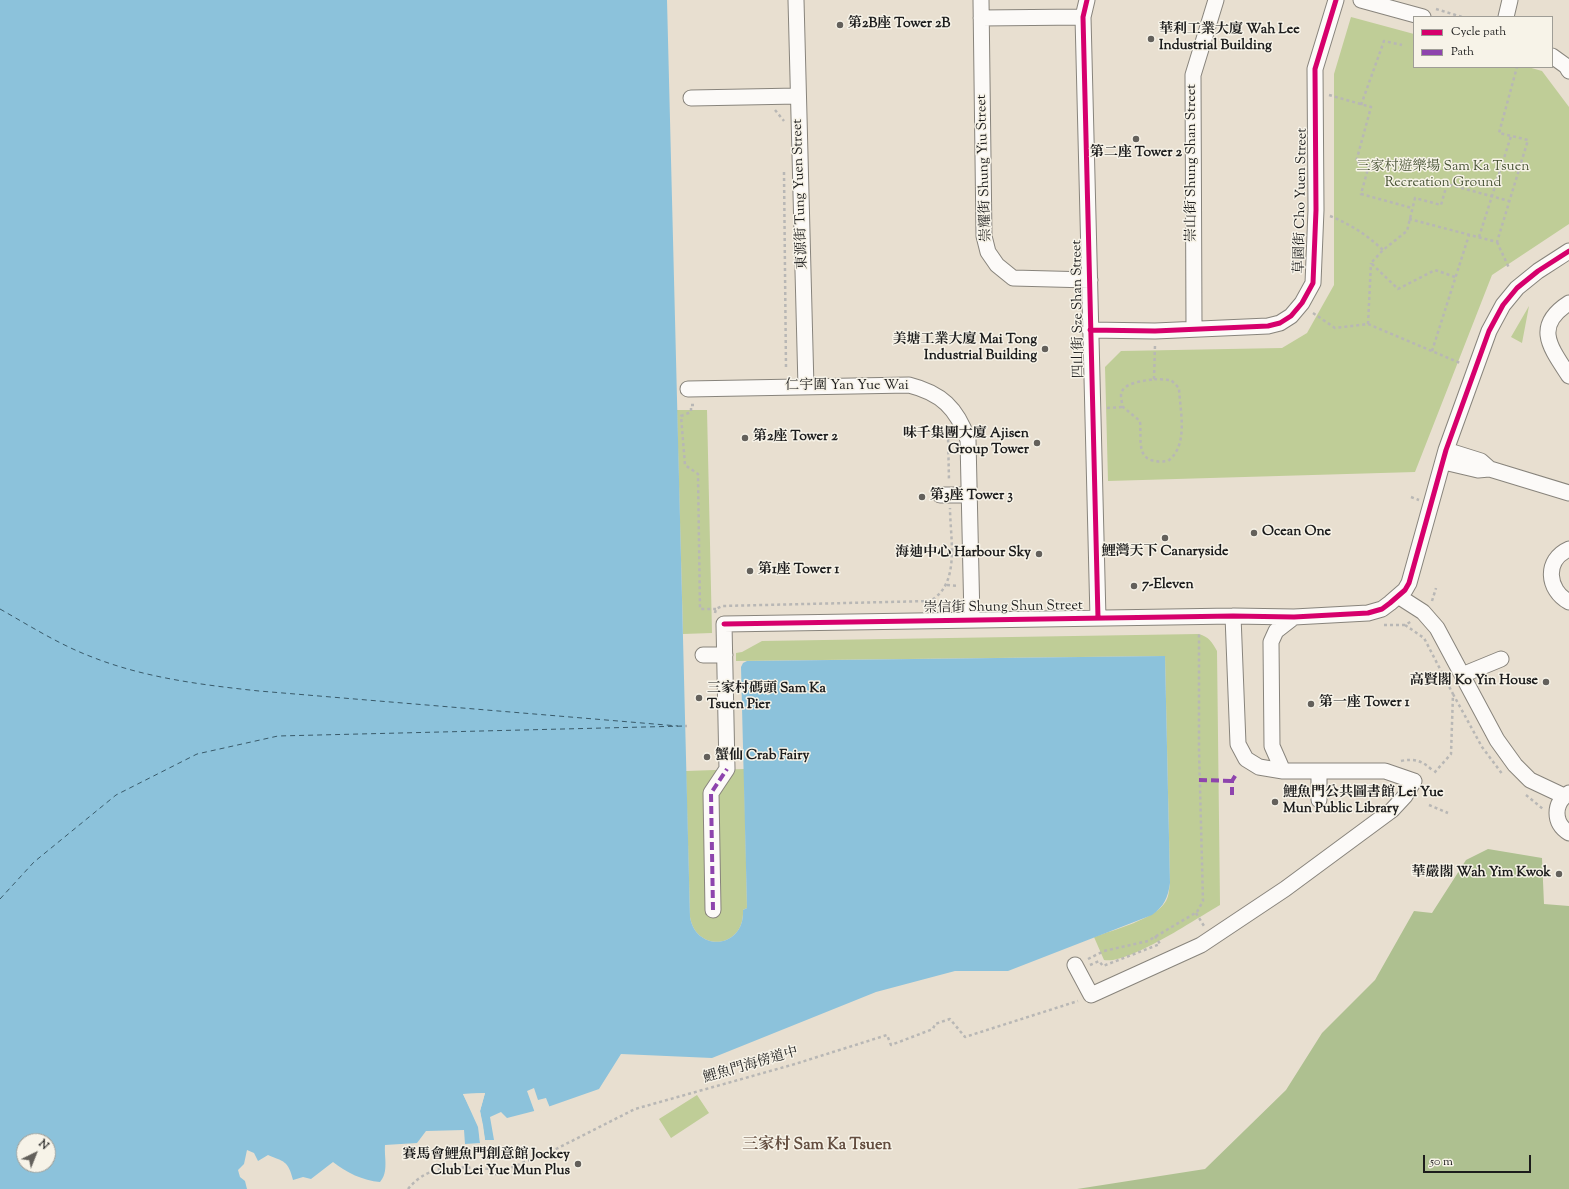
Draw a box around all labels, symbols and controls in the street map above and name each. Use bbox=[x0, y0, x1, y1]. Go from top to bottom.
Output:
legend bbox=[1413, 16, 1553, 68]
place label: 第2B座 Tower 2B bbox=[848, 17, 950, 33]
marker: 第2B座 Tower 2B bbox=[835, 20, 845, 30]
place label: 華利工業大廈 Wah Lee Industrial Building bbox=[1159, 23, 1300, 56]
text: Cycle path bbox=[1451, 23, 1506, 41]
marker: 華利工業大廈 Wah Lee Industrial Building bbox=[1146, 34, 1156, 44]
text: Path bbox=[1451, 43, 1474, 61]
street label: 崇山街 Shung Shan Street bbox=[1185, 84, 1201, 242]
street label: 崇耀街 Shung Yiu Street bbox=[974, 94, 996, 242]
street label: 東源街 Tung Yuen Street bbox=[790, 118, 812, 270]
street label: 草園街 Cho Yuen Street bbox=[1292, 128, 1312, 274]
marker: 第二座 Tower 2 bbox=[1131, 134, 1141, 144]
place label: 第二座 Tower 2 bbox=[1090, 146, 1182, 162]
park label: 三家村遊樂場 Sam Ka Tsuen Recreation Ground bbox=[1357, 160, 1529, 192]
street label: 四山街 Sze Shan Street bbox=[1069, 240, 1089, 378]
place label: 美塘工業大廈 Mai Tong Industrial Building bbox=[893, 333, 1037, 366]
marker: 美塘工業大廈 Mai Tong Industrial Building bbox=[1040, 344, 1050, 354]
street label: 仁宇圍 Yan Yue Wai bbox=[785, 379, 909, 395]
place label: 味千集團大廈 Ajisen Group Tower bbox=[903, 427, 1029, 460]
place label: 第2座 Tower 2 bbox=[753, 430, 838, 446]
marker: 第2座 Tower 2 bbox=[740, 433, 750, 443]
marker: 味千集團大廈 Ajisen Group Tower bbox=[1032, 438, 1042, 448]
place label: 第3座 Tower 3 bbox=[930, 489, 1013, 505]
marker: 第3座 Tower 3 bbox=[917, 492, 927, 502]
place label: Ocean One bbox=[1262, 525, 1331, 541]
marker: Ocean One bbox=[1249, 528, 1259, 538]
marker: 鯉灣天下 Canaryside bbox=[1160, 533, 1170, 543]
place label: 鯉灣天下 Canaryside bbox=[1102, 545, 1228, 561]
place label: 海迪中心 Harbour Sky bbox=[895, 546, 1031, 562]
marker: 海迪中心 Harbour Sky bbox=[1034, 549, 1044, 559]
place label: 第1座 Tower 1 bbox=[758, 563, 839, 579]
marker: 第1座 Tower 1 bbox=[745, 566, 755, 576]
place label: 7-Eleven bbox=[1142, 578, 1194, 594]
marker: 7-Eleven bbox=[1129, 581, 1139, 591]
street label: 崇信街 Shung Shun Street bbox=[923, 598, 1083, 618]
place label: 高賢閣 Ko Yin House bbox=[1410, 674, 1538, 690]
marker: 高賢閣 Ko Yin House bbox=[1541, 677, 1551, 687]
place label: 三家村碼頭 Sam Ka Tsuen Pier bbox=[707, 682, 826, 714]
marker: 三家村碼頭 Sam Ka Tsuen Pier bbox=[694, 693, 704, 703]
place label: 第一座 Tower 1 bbox=[1319, 696, 1409, 712]
marker: 第一座 Tower 1 bbox=[1306, 699, 1316, 709]
place label: 蟹仙 Crab Fairy bbox=[715, 749, 809, 765]
marker: 蟹仙 Crab Fairy bbox=[702, 752, 712, 762]
place label: 鯉魚門公共圖書館 Lei Yue Mun Public Library bbox=[1283, 786, 1444, 818]
marker: 鯉魚門公共圖書館 Lei Yue Mun Public Library bbox=[1270, 797, 1280, 807]
place label: 華嚴閣 Wah Yim Kwok bbox=[1411, 866, 1551, 882]
marker: 華嚴閣 Wah Yim Kwok bbox=[1554, 869, 1564, 879]
street label: 鯉魚門海傍道中 bbox=[702, 1044, 800, 1088]
north arrow bbox=[16, 1133, 56, 1173]
text: N bbox=[35, 1136, 52, 1154]
district label: 三家村 Sam Ka Tsuen bbox=[742, 1136, 892, 1156]
scale bar bbox=[1425, 1147, 1533, 1173]
place label: 賽馬會鯉魚門創意館 Jockey Club Lei Yue Mun Plus bbox=[402, 1148, 570, 1180]
text: 50 m bbox=[1430, 1153, 1453, 1171]
marker: 賽馬會鯉魚門創意館 Jockey Club Lei Yue Mun Plus bbox=[573, 1159, 583, 1169]

